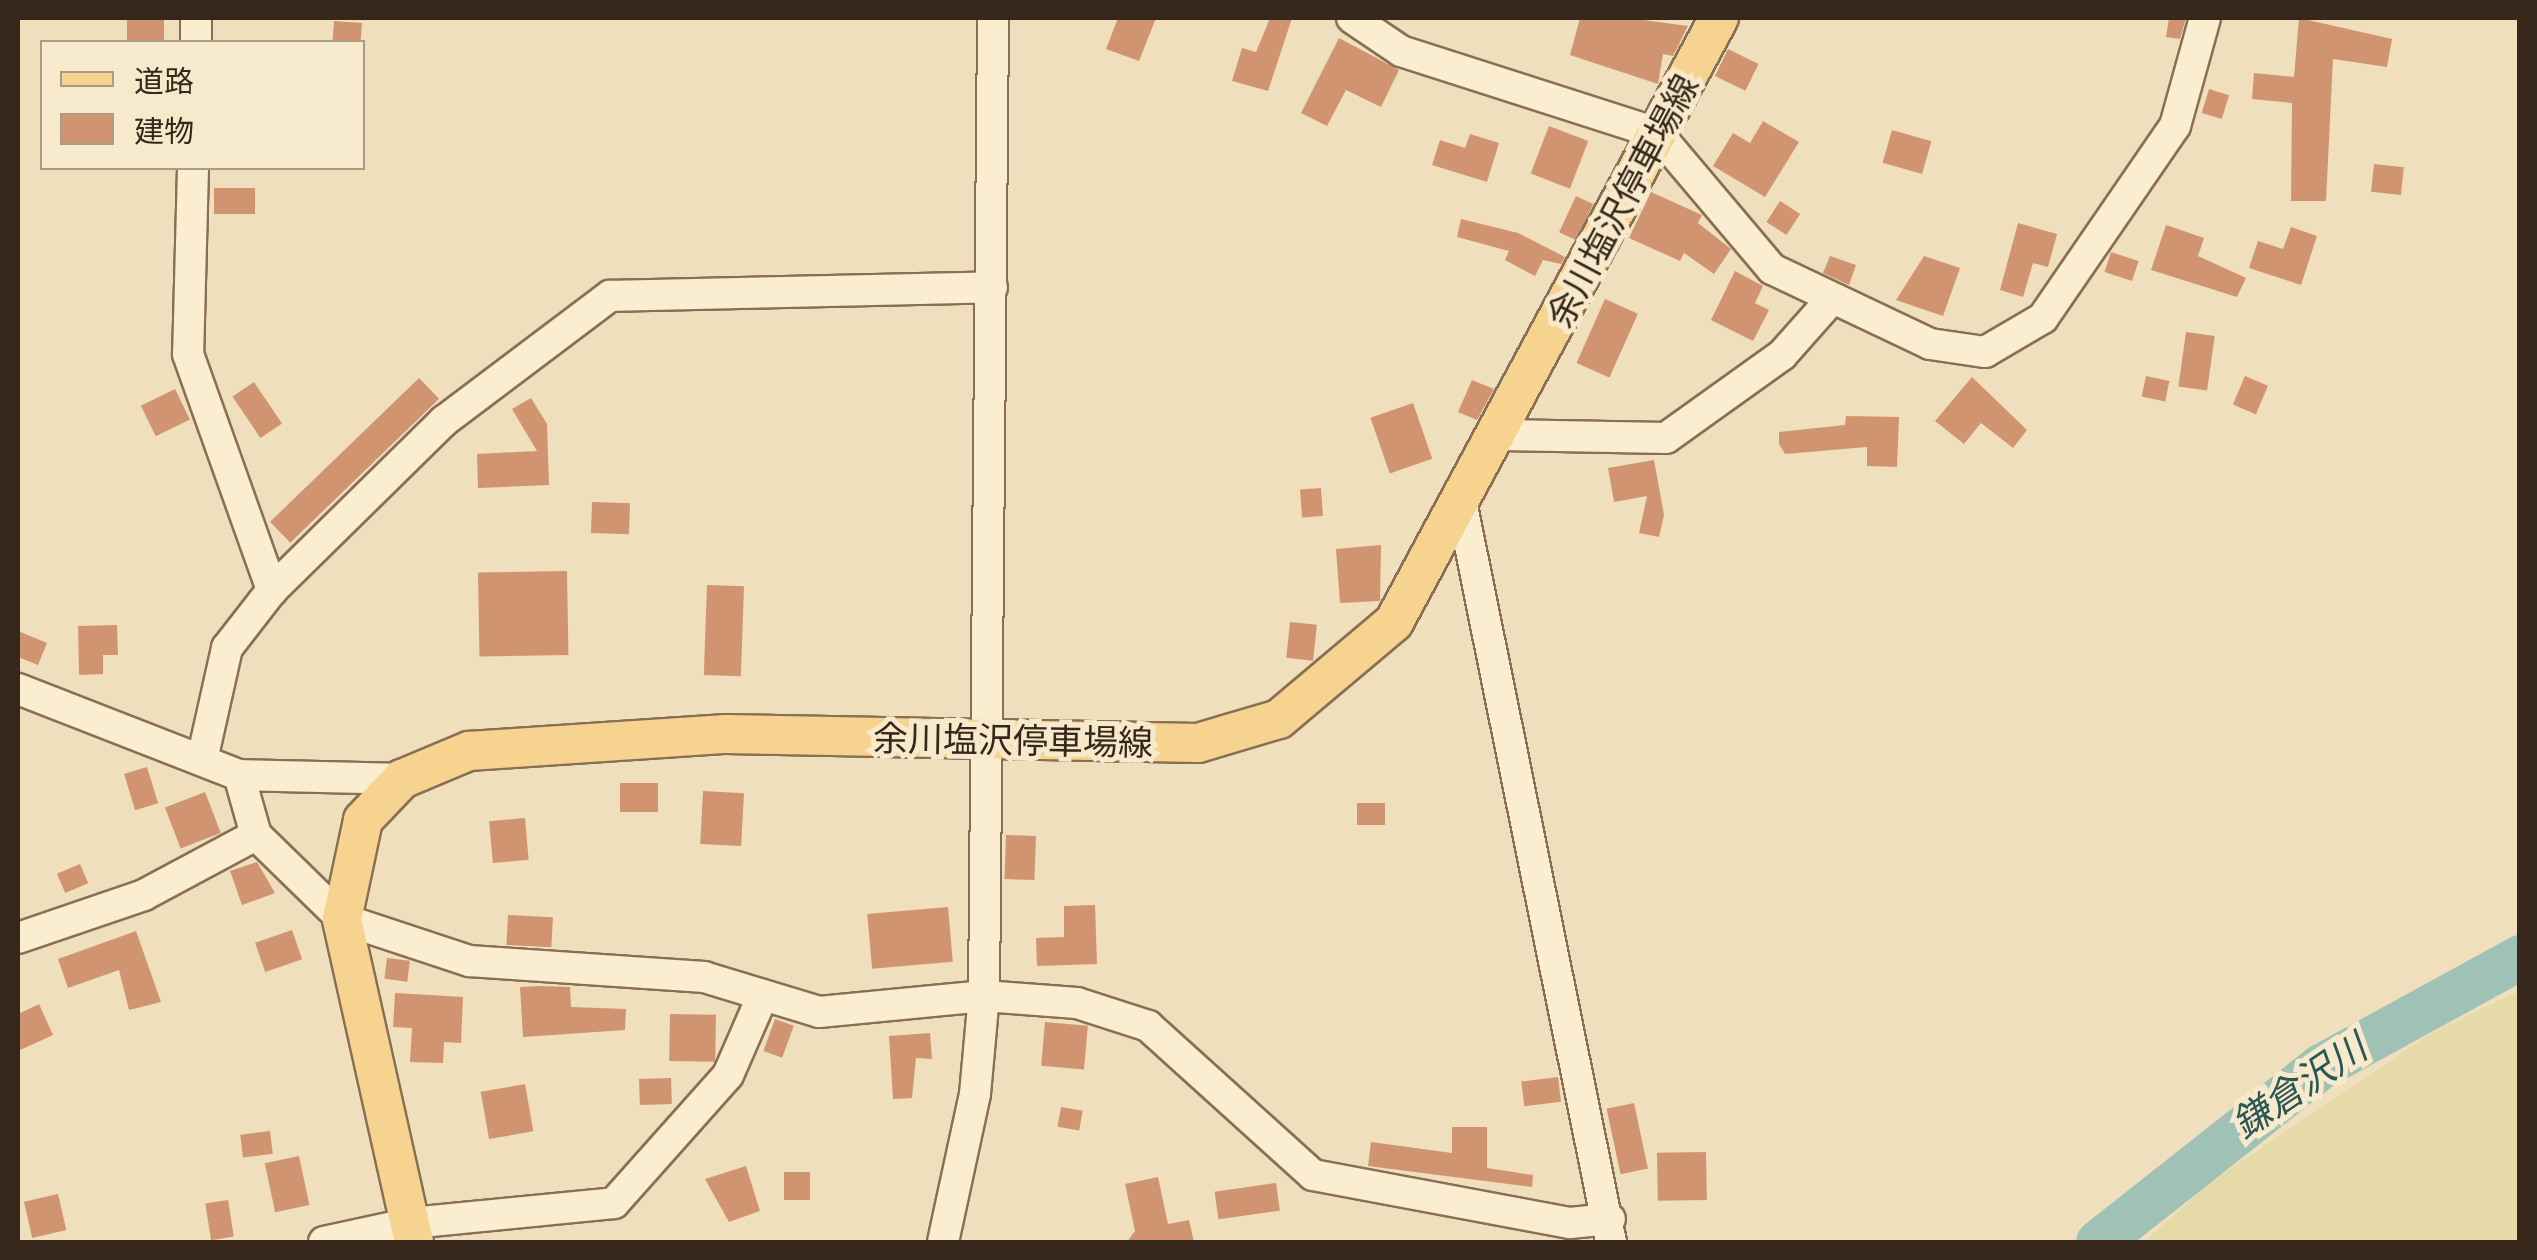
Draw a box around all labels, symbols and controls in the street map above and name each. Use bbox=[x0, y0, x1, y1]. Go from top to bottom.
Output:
legend bbox=[40, 40, 365, 170]
text: 道路 bbox=[134, 64, 194, 100]
street label: 余川塩沢停車場線 bbox=[1539, 68, 1707, 334]
text: 建物 bbox=[134, 114, 194, 150]
street label: 余川塩沢停車場線 bbox=[873, 718, 1153, 764]
water label: 鎌倉沢川 bbox=[2224, 1026, 2376, 1148]

